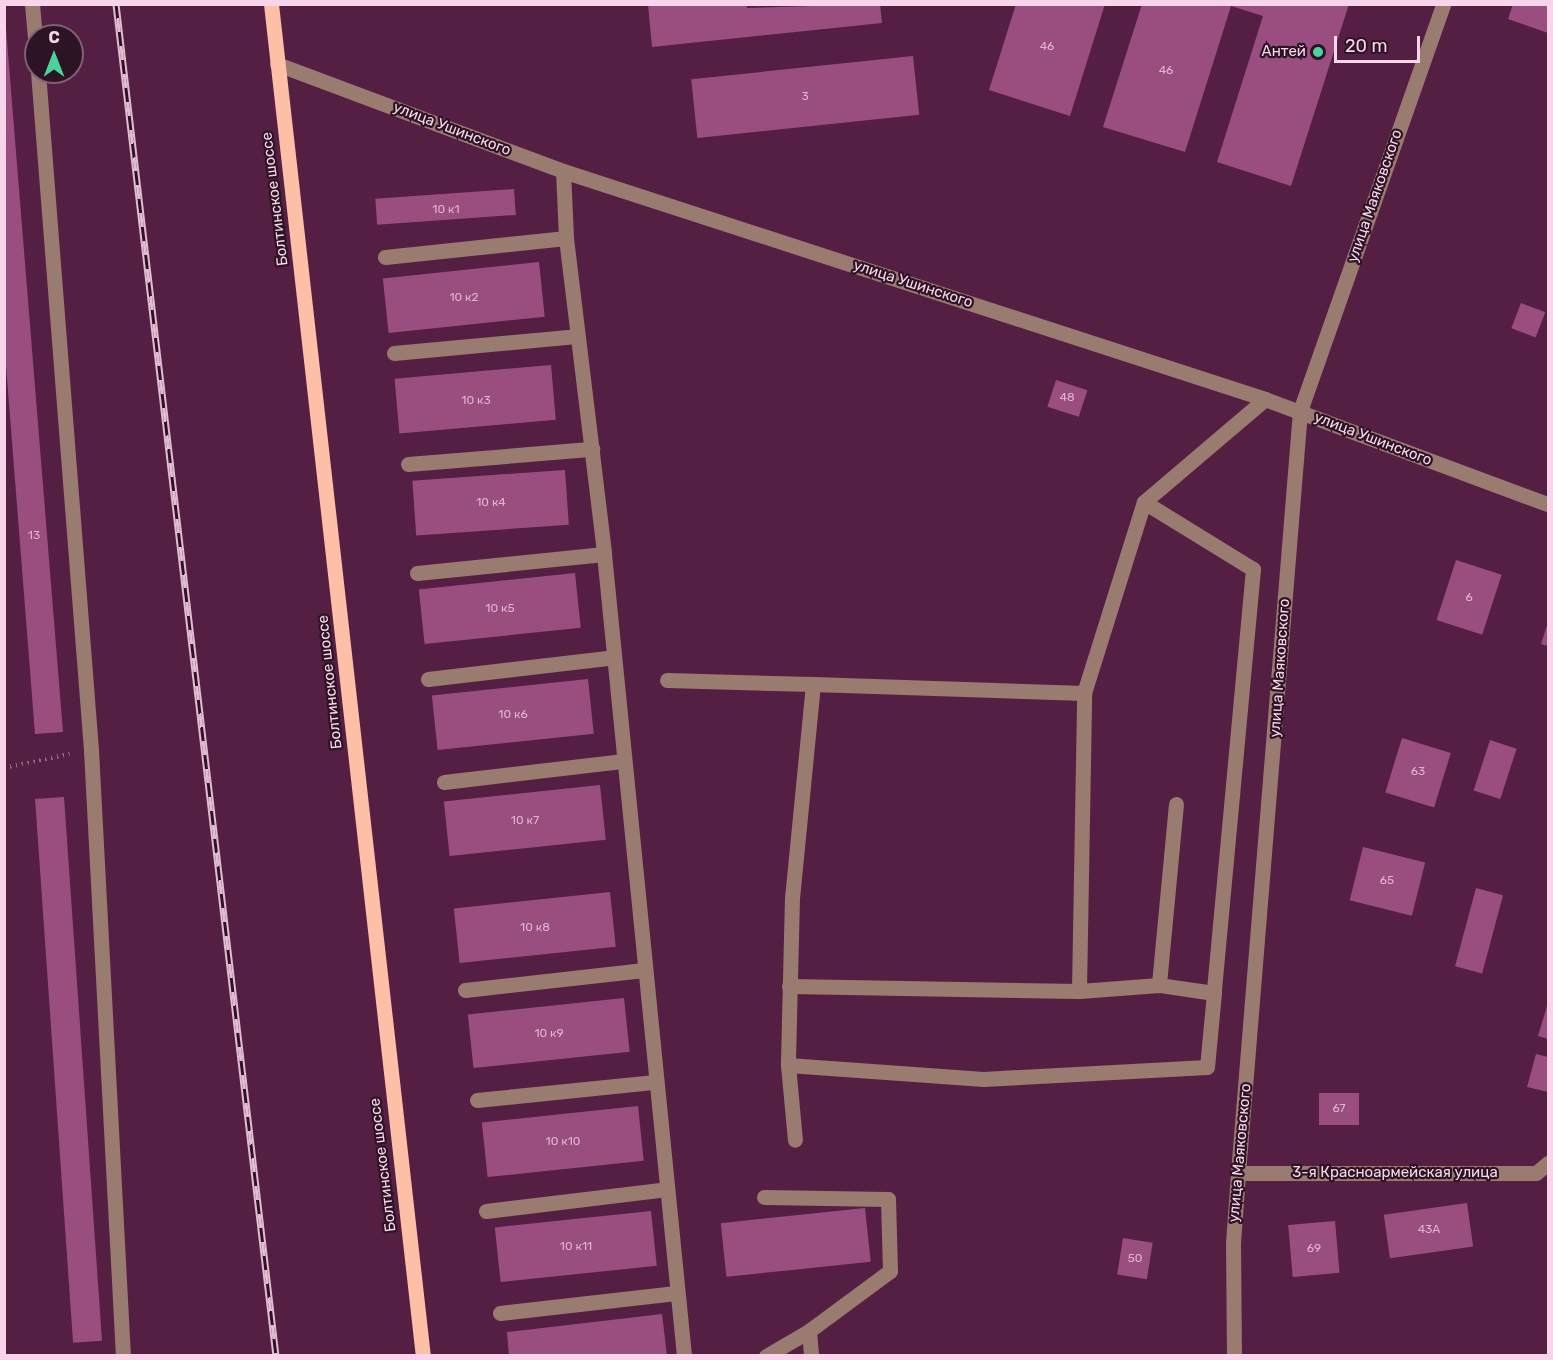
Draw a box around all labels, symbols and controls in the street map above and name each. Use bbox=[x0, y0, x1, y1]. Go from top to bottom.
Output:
north arrow bbox=[24, 24, 84, 84]
scale bar bbox=[1337, 24, 1422, 62]
text: С bbox=[48, 28, 60, 47]
text: 20 m bbox=[1345, 35, 1387, 57]
house number: 46 bbox=[1040, 40, 1054, 54]
place label: Антей bbox=[1262, 43, 1306, 61]
marker: Антей bbox=[1311, 45, 1325, 59]
house number: 46 bbox=[1159, 64, 1173, 78]
house number: 3 bbox=[801, 90, 809, 104]
street label: улица Ушинского bbox=[391, 98, 513, 160]
street label: улица Маяковского bbox=[1344, 127, 1406, 265]
street label: Болтинское шоссе bbox=[258, 131, 292, 267]
house number: 10 к1 bbox=[432, 203, 460, 217]
street label: улица Ушинского bbox=[851, 256, 975, 312]
house number: 10 к2 bbox=[449, 291, 479, 305]
house number: 48 bbox=[1059, 391, 1075, 405]
house number: 10 к3 bbox=[461, 394, 491, 408]
street label: улица Ушинского bbox=[1312, 408, 1434, 470]
house number: 10 к4 bbox=[476, 496, 506, 510]
house number: 13 bbox=[28, 529, 40, 543]
house number: 6 bbox=[1465, 591, 1473, 605]
street label: улица Маяковского bbox=[1266, 598, 1294, 738]
house number: 10 к5 bbox=[485, 602, 515, 616]
street label: Болтинское шоссе bbox=[314, 614, 346, 750]
house number: 10 к6 bbox=[498, 708, 528, 722]
house number: 63 bbox=[1411, 765, 1425, 779]
house number: 10 к7 bbox=[511, 814, 539, 828]
house number: 65 bbox=[1380, 874, 1394, 888]
house number: 10 к8 bbox=[520, 921, 550, 935]
house number: 10 к9 bbox=[534, 1027, 564, 1041]
street label: улица Маяковского bbox=[1225, 1083, 1255, 1223]
street label: Болтинское шоссе bbox=[366, 1097, 400, 1233]
house number: 67 bbox=[1332, 1102, 1346, 1116]
house number: 10 к10 bbox=[546, 1135, 580, 1149]
street label: 3-я Красноармейская улица bbox=[1292, 1164, 1498, 1182]
house number: 43А bbox=[1418, 1223, 1440, 1237]
house number: 10 к11 bbox=[560, 1240, 592, 1254]
house number: 69 bbox=[1307, 1242, 1321, 1256]
house number: 50 bbox=[1128, 1252, 1142, 1266]

